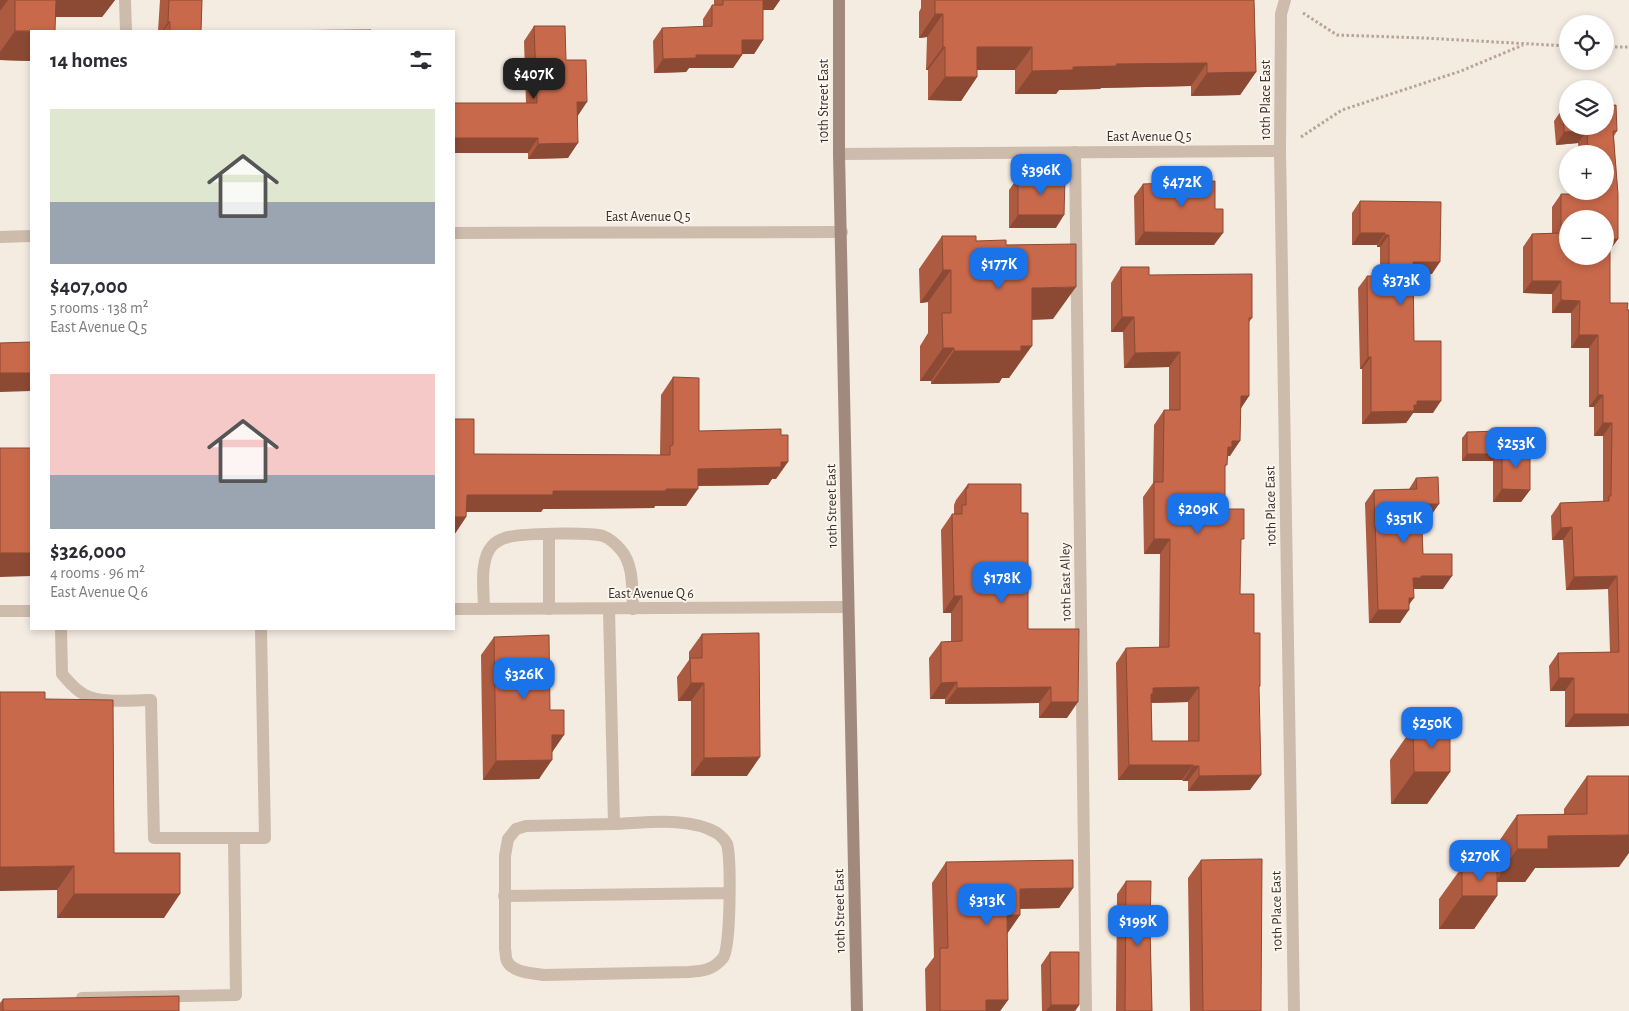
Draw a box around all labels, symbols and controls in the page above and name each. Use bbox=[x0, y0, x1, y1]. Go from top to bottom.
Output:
map controls bbox=[1559, 15, 1614, 265]
button: locate bbox=[1559, 15, 1614, 70]
icon: filters bbox=[407, 46, 435, 74]
text: 14 homes bbox=[50, 50, 128, 71]
pin: $407K bbox=[499, 58, 569, 100]
street label: 10th Street East bbox=[817, 58, 831, 143]
street label: 10th Place East bbox=[1259, 59, 1273, 140]
text: $407K bbox=[514, 66, 554, 82]
button: layers bbox=[1559, 80, 1614, 135]
street label: East Avenue Q 5 bbox=[1106, 130, 1192, 144]
icon: home bbox=[198, 141, 288, 231]
button: + bbox=[1559, 145, 1614, 200]
pin: $396K bbox=[1006, 154, 1076, 196]
text: $396K bbox=[1022, 162, 1060, 178]
pin: $472K bbox=[1147, 166, 1217, 208]
text: $472K bbox=[1162, 174, 1202, 190]
street label: East Avenue Q 5 bbox=[605, 210, 691, 224]
button: − bbox=[1559, 210, 1614, 265]
pin: $177K bbox=[964, 248, 1034, 290]
text: $177K bbox=[981, 256, 1017, 272]
pin: $373K bbox=[1366, 264, 1436, 306]
text: $373K bbox=[1382, 272, 1420, 288]
text: $407,000 bbox=[50, 276, 128, 297]
text: 5 rooms · 138 m² bbox=[50, 300, 148, 316]
text: East Avenue Q 5 bbox=[50, 319, 147, 335]
icon: home bbox=[198, 406, 288, 496]
pin: $253K bbox=[1481, 426, 1551, 469]
text: $253K bbox=[1497, 435, 1535, 451]
street label: 10th Street East bbox=[824, 463, 840, 548]
street label: 10th Place East bbox=[1263, 465, 1279, 546]
pin: $209K bbox=[1163, 492, 1233, 535]
text: $209K bbox=[1178, 501, 1218, 517]
pin: $351K bbox=[1369, 502, 1439, 544]
text: $351K bbox=[1386, 510, 1422, 526]
text: $326,000 bbox=[50, 541, 126, 562]
street label: 10th East Alley bbox=[1058, 543, 1074, 621]
pin: $178K bbox=[967, 562, 1037, 604]
text: 4 rooms · 96 m² bbox=[50, 565, 145, 581]
text: $178K bbox=[983, 570, 1021, 586]
text: East Avenue Q 6 bbox=[50, 584, 148, 600]
street label: East Avenue Q 6 bbox=[608, 587, 694, 601]
pin: $326K bbox=[489, 658, 559, 700]
text: $326K bbox=[505, 666, 543, 682]
pin: $250K bbox=[1397, 706, 1467, 749]
text: $250K bbox=[1412, 715, 1452, 731]
pin: $270K bbox=[1445, 840, 1515, 882]
text: $270K bbox=[1460, 848, 1500, 864]
street label: 10th Street East bbox=[832, 868, 848, 953]
street label: 10th Place East bbox=[1269, 870, 1285, 951]
pin: $313K bbox=[952, 884, 1022, 926]
text: $313K bbox=[969, 892, 1005, 908]
pin: $199K bbox=[1103, 904, 1173, 947]
text: $199K bbox=[1119, 913, 1157, 929]

